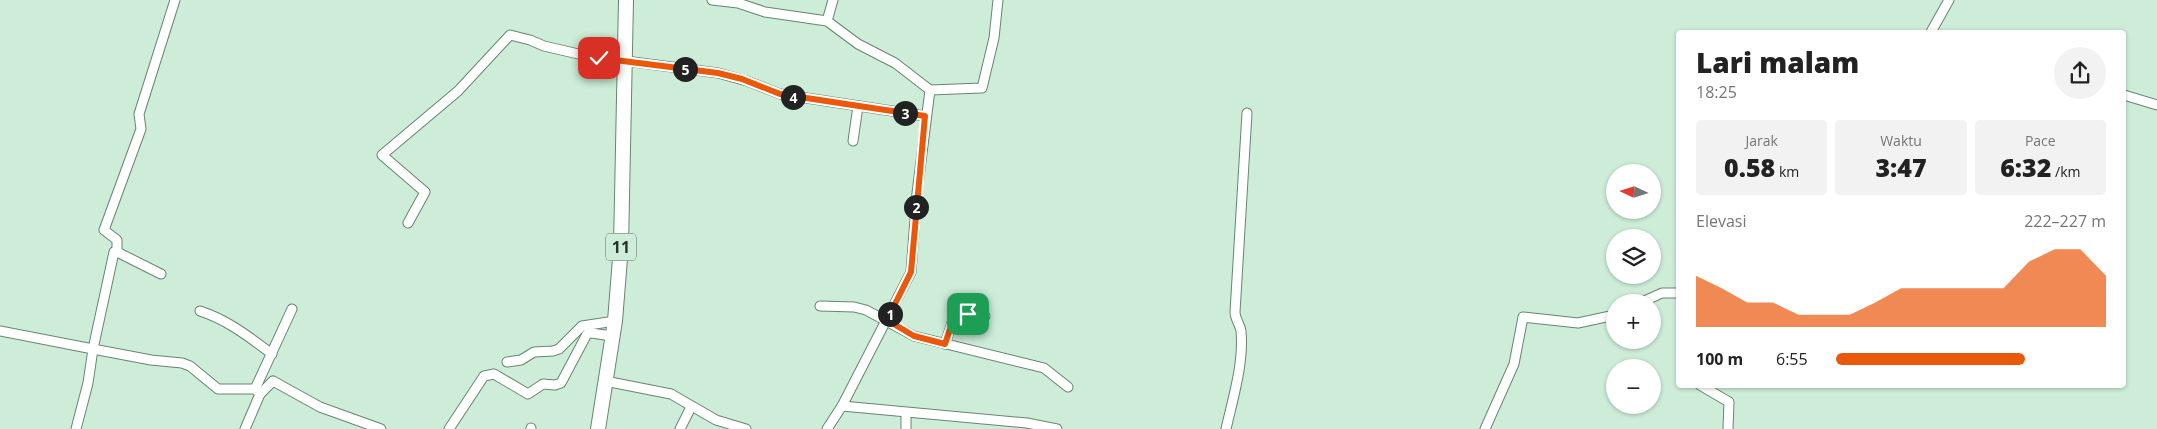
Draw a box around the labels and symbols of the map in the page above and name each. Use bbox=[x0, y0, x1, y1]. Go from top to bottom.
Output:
pin bbox=[578, 37, 620, 79]
pin: 5 bbox=[672, 56, 698, 82]
pin: 4 bbox=[780, 84, 806, 110]
pin: 3 bbox=[892, 100, 918, 126]
north arrow bbox=[1606, 164, 1661, 219]
pin: 2 bbox=[904, 194, 928, 220]
road number: 11 bbox=[606, 233, 636, 260]
pin bbox=[947, 293, 989, 335]
pin: 1 bbox=[878, 302, 902, 326]

